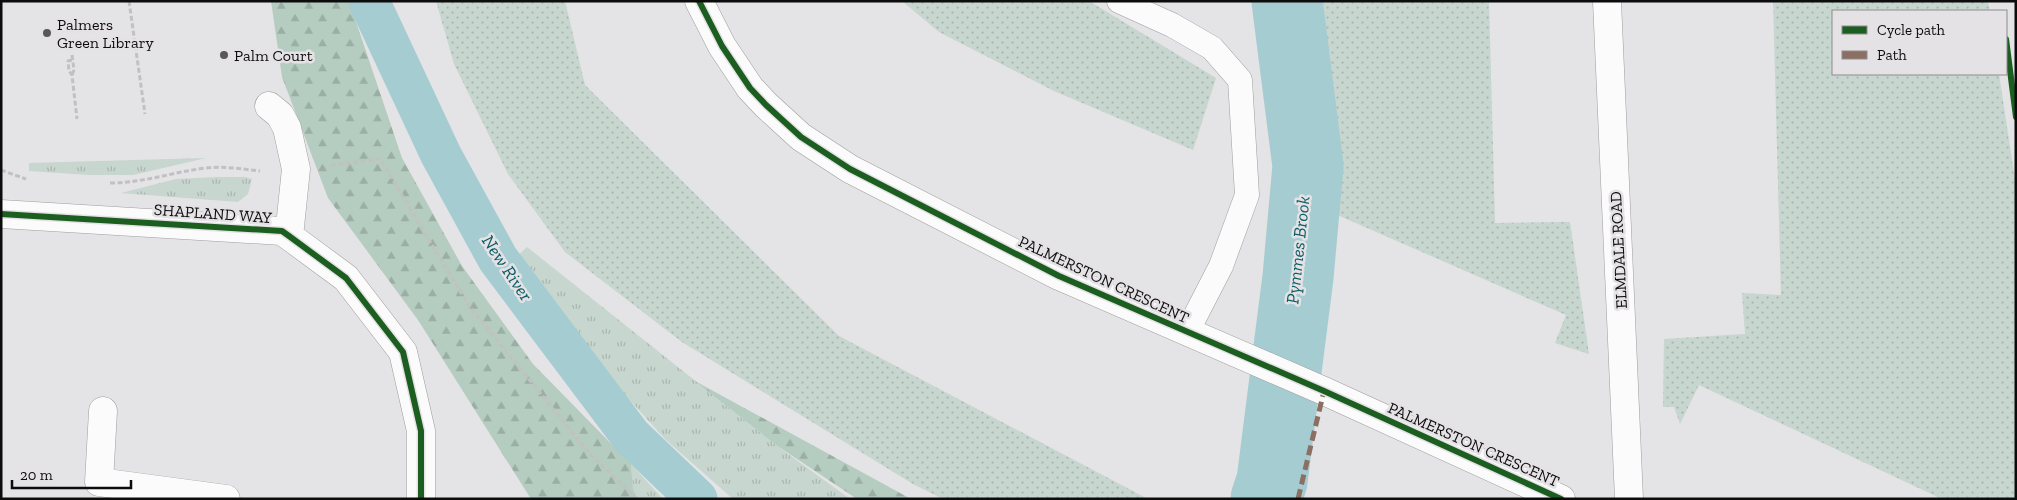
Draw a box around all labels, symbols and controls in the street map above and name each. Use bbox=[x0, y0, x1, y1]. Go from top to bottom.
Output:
legend bbox=[1832, 10, 2007, 75]
place label: Palmers Green Library bbox=[57, 15, 155, 52]
text: Cycle path bbox=[1877, 21, 1946, 39]
marker: Palmers Green Library bbox=[41, 27, 53, 39]
place label: Palm Court bbox=[234, 46, 313, 65]
text: Path bbox=[1877, 46, 1907, 64]
marker: Palm Court bbox=[218, 49, 230, 61]
street label: ELMDALE ROAD bbox=[1606, 191, 1631, 309]
water label: Pymmes Brook bbox=[1281, 195, 1315, 305]
street label: SHAPLAND WAY bbox=[153, 200, 273, 227]
water label: New River bbox=[477, 231, 537, 306]
street label: PALMERSTON CRESCENT bbox=[1016, 232, 1192, 327]
street label: PALMERSTON CRESCENT bbox=[1385, 398, 1563, 491]
scale bar bbox=[12, 458, 131, 490]
text: 20 m bbox=[20, 466, 53, 484]

